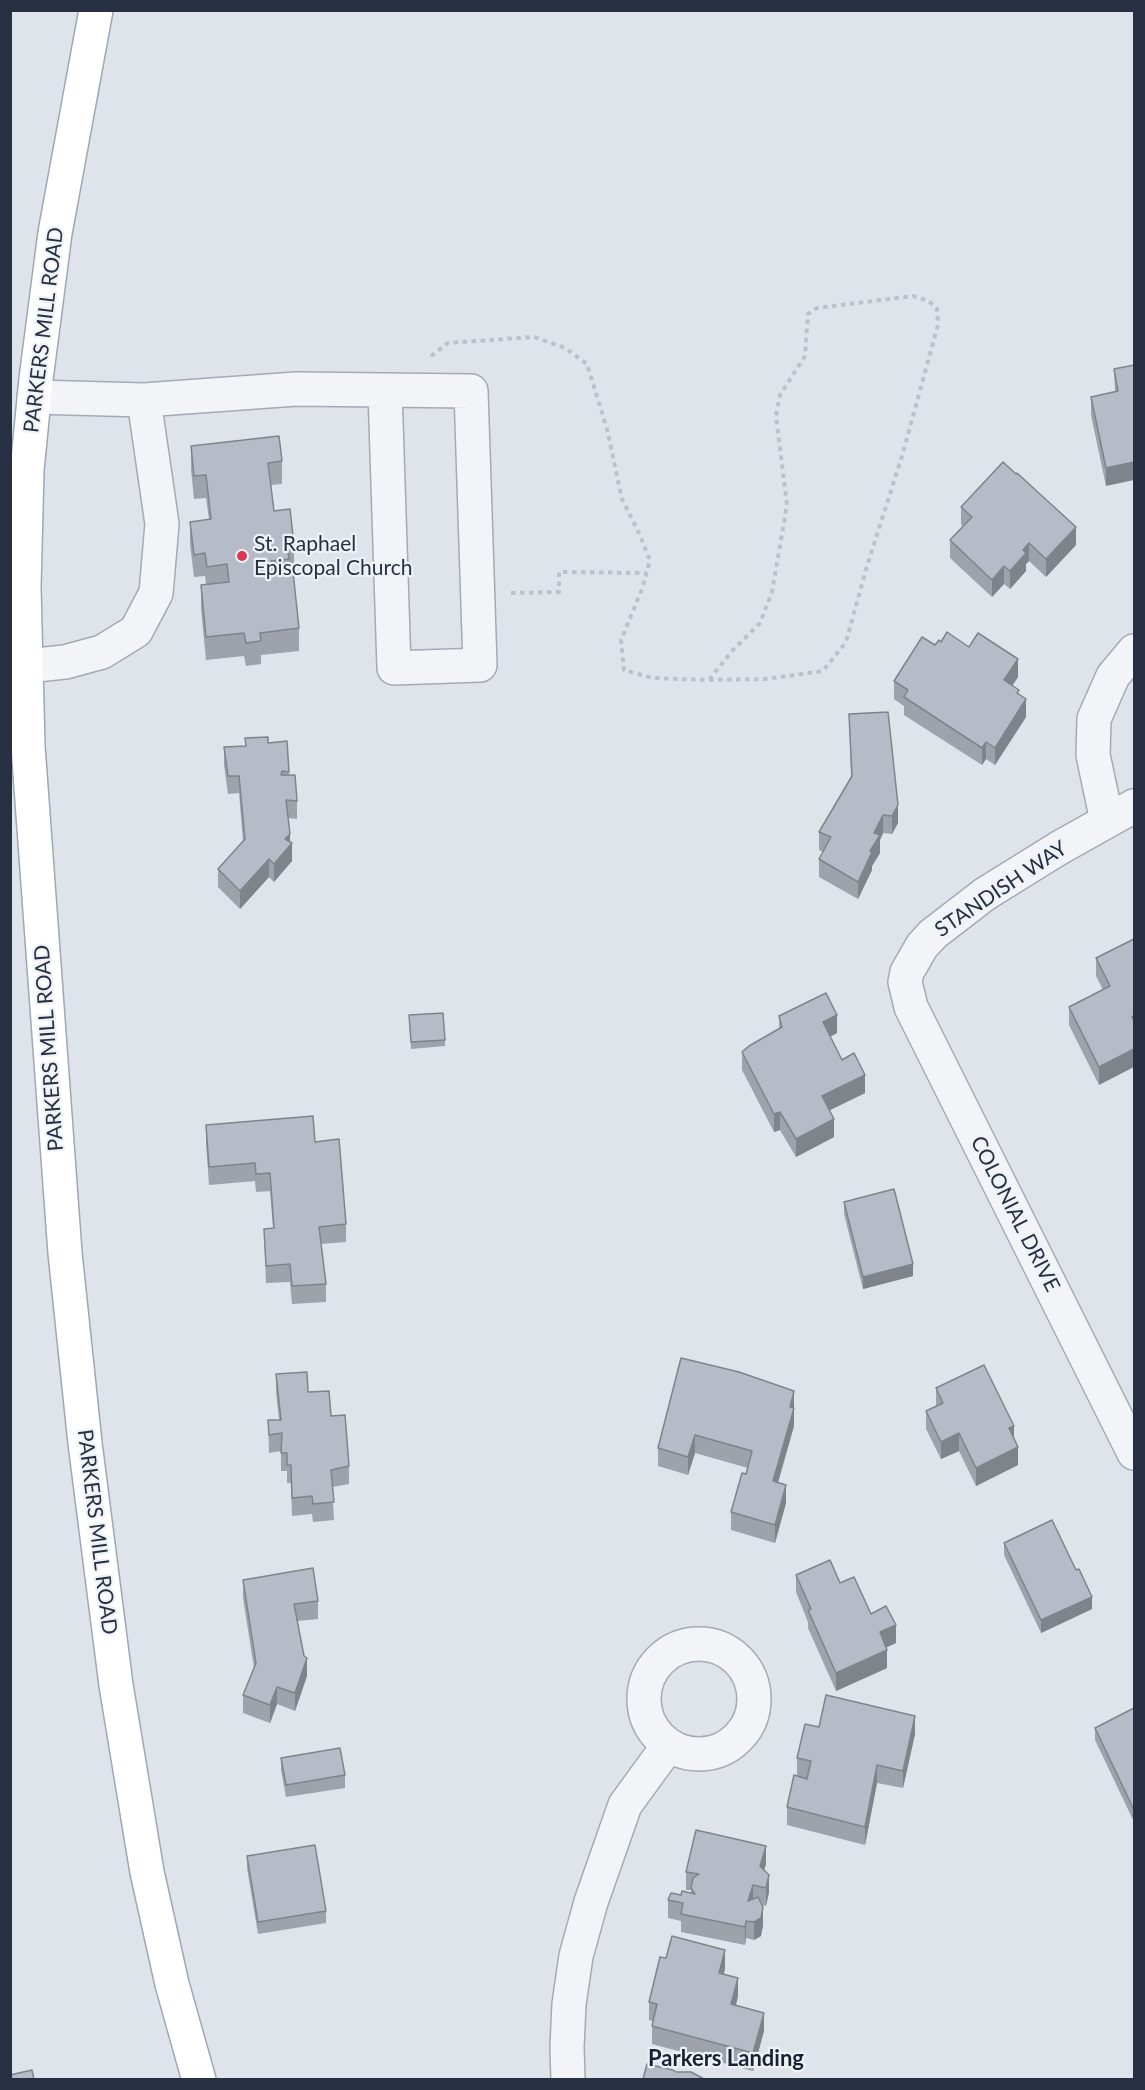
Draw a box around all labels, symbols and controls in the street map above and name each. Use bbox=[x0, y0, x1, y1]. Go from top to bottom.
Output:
street label: PARKERS MILL ROAD bbox=[19, 226, 69, 434]
place label: St. Raphael Episcopal Church bbox=[254, 531, 412, 581]
marker: St. Raphael Episcopal Church bbox=[235, 549, 249, 563]
street label: STANDISH WAY bbox=[930, 836, 1072, 942]
street label: PARKERS MILL ROAD bbox=[29, 944, 69, 1152]
street label: COLONIAL DRIVE bbox=[965, 1132, 1065, 1296]
street label: PARKERS MILL ROAD bbox=[72, 1428, 122, 1636]
district label: Parkers Landing bbox=[648, 2046, 804, 2072]

